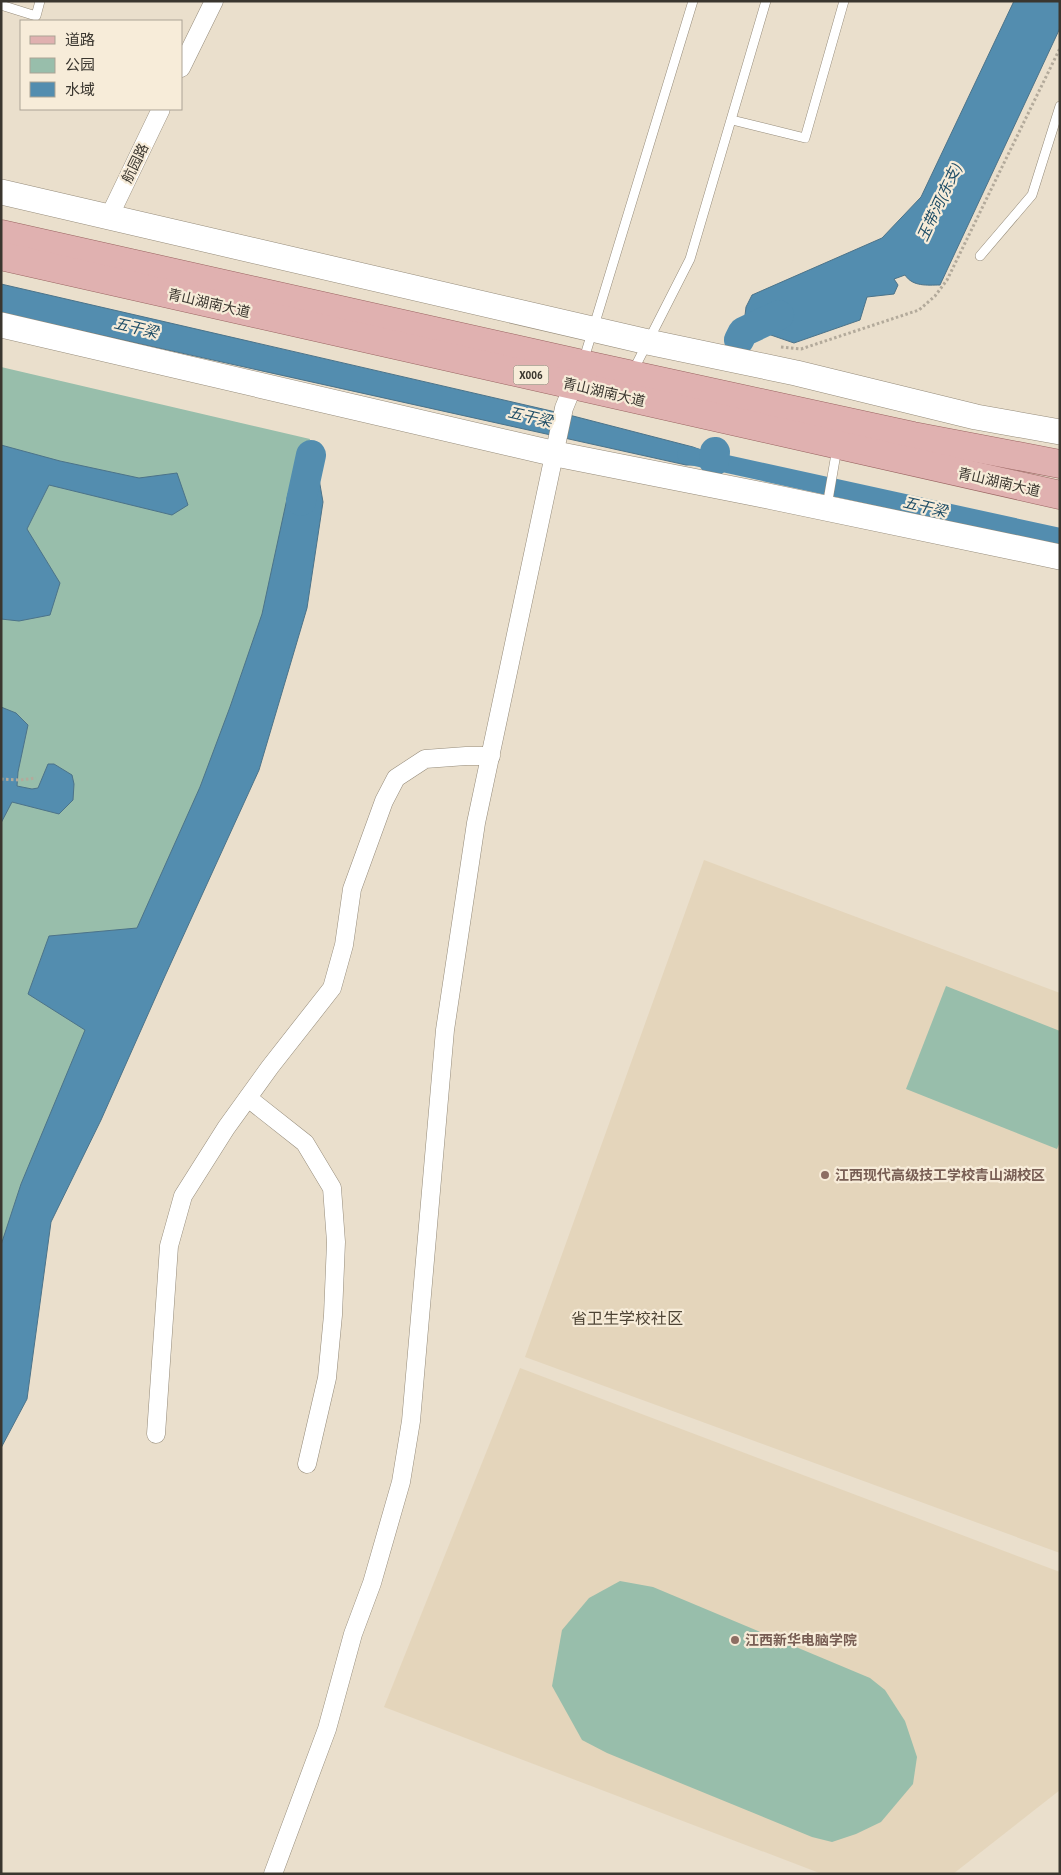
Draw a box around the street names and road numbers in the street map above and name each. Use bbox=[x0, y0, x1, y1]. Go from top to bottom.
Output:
street label: 航园路 bbox=[118, 140, 152, 186]
street label: 青山湖南大道 bbox=[166, 285, 252, 321]
road number: X006 bbox=[514, 366, 548, 384]
street label: 青山湖南大道 bbox=[561, 374, 647, 410]
street label: 青山湖南大道 bbox=[956, 464, 1042, 500]

